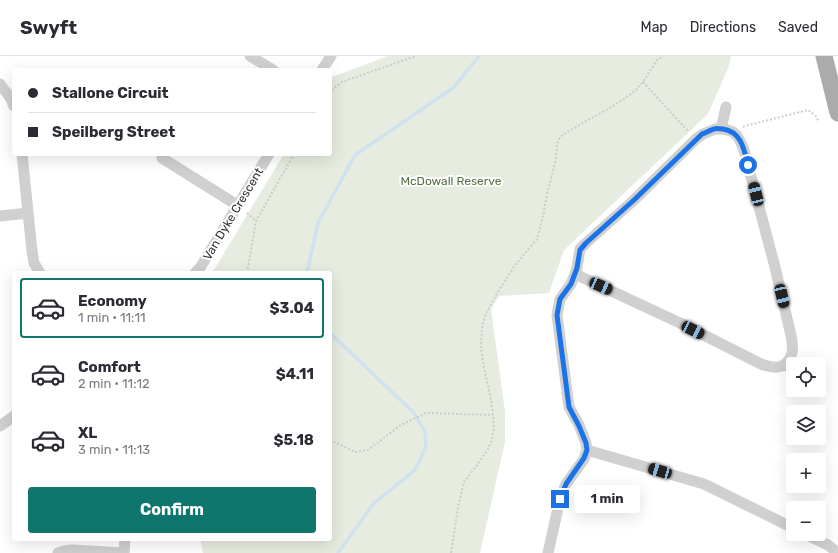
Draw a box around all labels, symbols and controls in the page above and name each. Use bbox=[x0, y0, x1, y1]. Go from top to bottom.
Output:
text: Swyft bbox=[20, 16, 77, 39]
text: Map bbox=[641, 19, 668, 36]
text: Directions bbox=[690, 19, 756, 36]
text: Saved bbox=[778, 19, 818, 36]
text: Stallone Circuit bbox=[52, 84, 169, 102]
text: Speilberg Street bbox=[52, 123, 175, 141]
route start bbox=[739, 156, 757, 174]
street label: Van Dyke Crescent bbox=[200, 165, 266, 263]
park label: McDowall Reserve bbox=[400, 174, 502, 188]
car bbox=[747, 181, 765, 207]
car bbox=[588, 276, 614, 296]
car bbox=[773, 283, 791, 309]
icon: car bbox=[30, 290, 66, 326]
text: Economy bbox=[78, 292, 147, 310]
text: $3.04 bbox=[269, 299, 314, 317]
text: 1 min · 11:11 bbox=[78, 310, 146, 325]
car bbox=[680, 319, 706, 341]
icon: car bbox=[30, 356, 66, 392]
map controls bbox=[786, 357, 826, 541]
button: locate bbox=[786, 357, 826, 397]
text: Comfort bbox=[78, 358, 141, 376]
text: $4.11 bbox=[276, 365, 314, 383]
text: 2 min · 11:12 bbox=[78, 376, 150, 391]
button: layers bbox=[786, 405, 826, 445]
icon: car bbox=[30, 422, 66, 458]
text: XL bbox=[78, 424, 97, 442]
text: $5.18 bbox=[273, 431, 314, 449]
text: 3 min · 11:13 bbox=[78, 442, 150, 457]
button: + bbox=[786, 453, 826, 493]
car bbox=[647, 462, 673, 480]
callout: 1 min bbox=[574, 485, 640, 513]
button: Confirm bbox=[28, 487, 316, 533]
route end bbox=[551, 490, 569, 508]
text: 1 min bbox=[590, 491, 624, 506]
button: − bbox=[786, 501, 826, 541]

